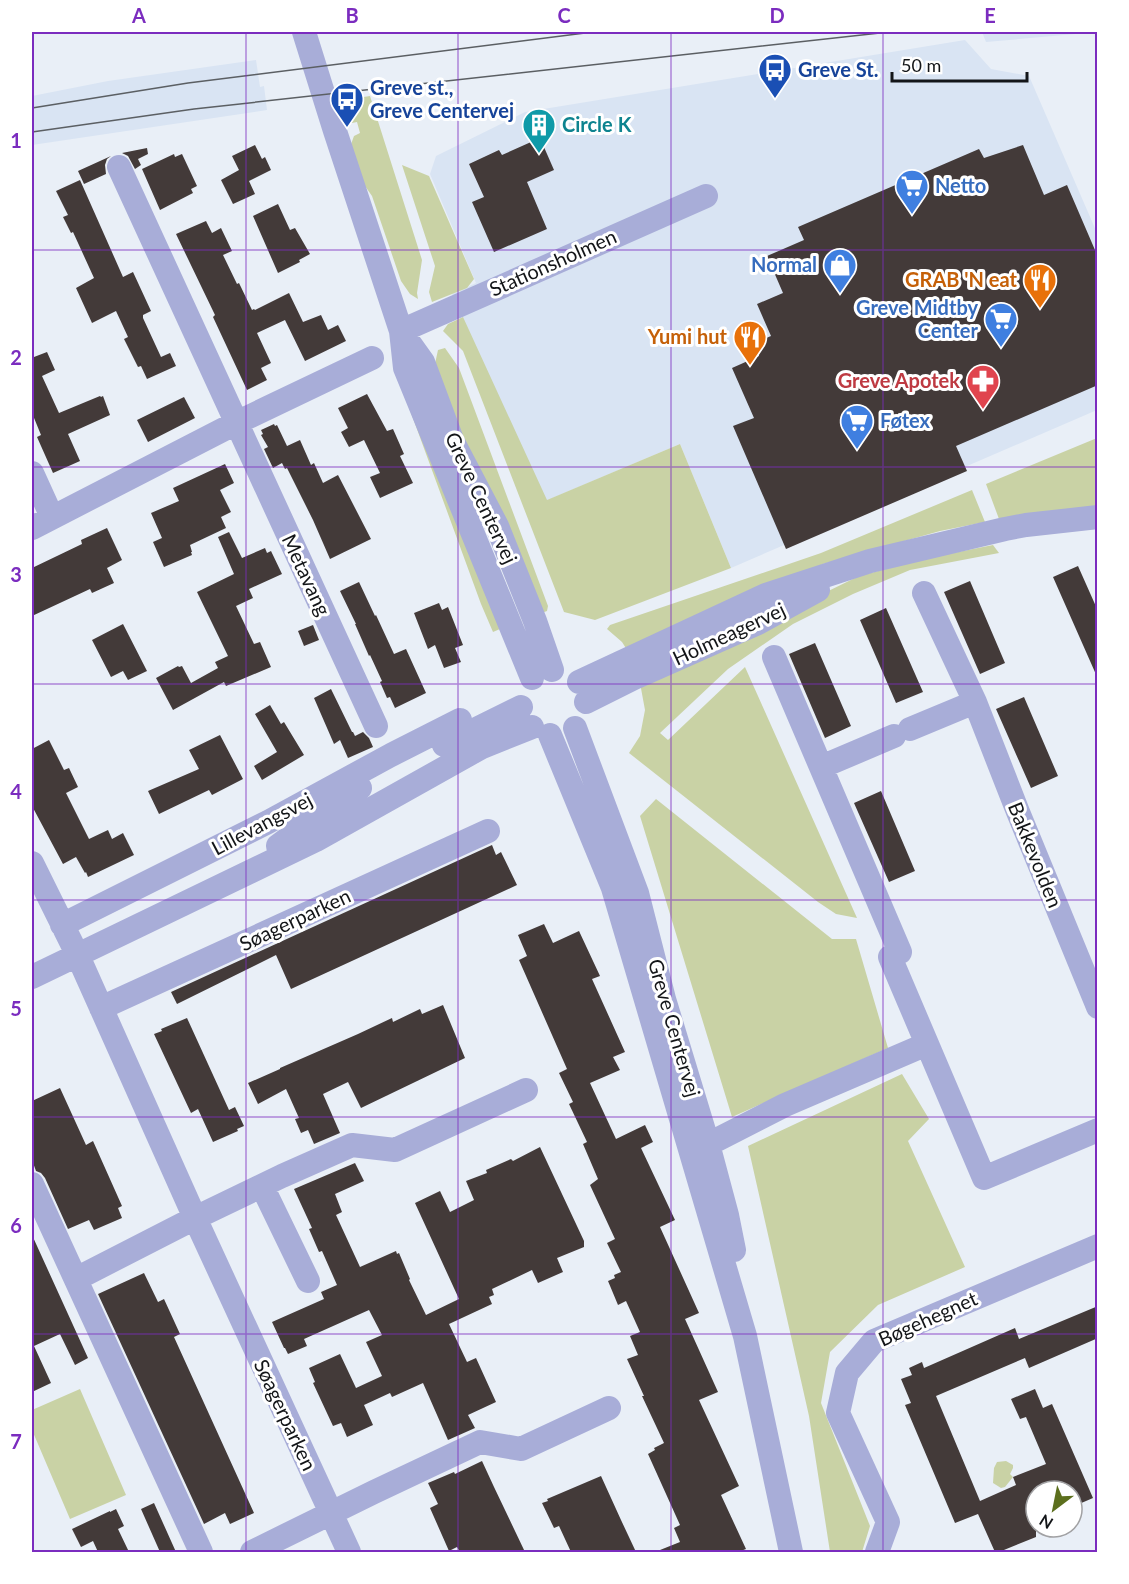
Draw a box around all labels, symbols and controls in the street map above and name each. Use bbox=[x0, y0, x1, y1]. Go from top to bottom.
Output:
text: A bbox=[131, 3, 146, 27]
text: B bbox=[345, 3, 359, 27]
text: C bbox=[557, 3, 571, 27]
text: D bbox=[769, 3, 785, 27]
text: E bbox=[984, 3, 996, 27]
scale bar bbox=[892, 45, 1027, 83]
bus stop icon: Greve St. bbox=[757, 52, 793, 99]
text: 50 m bbox=[901, 54, 941, 76]
place label: Greve St. bbox=[798, 57, 878, 81]
place label: Greve st., Greve Centervej bbox=[370, 75, 514, 122]
bus stop icon: Greve st., Greve Centervej bbox=[329, 81, 365, 128]
building icon: Circle K bbox=[521, 107, 557, 154]
place label: Circle K bbox=[562, 112, 632, 136]
text: 1 bbox=[10, 128, 22, 152]
supermarket icon: Netto bbox=[894, 168, 930, 215]
place label: Netto bbox=[935, 173, 986, 197]
street label: Stationsholmen bbox=[485, 223, 620, 301]
shop icon: Normal bbox=[822, 247, 858, 294]
place label: Normal bbox=[751, 252, 817, 276]
restaurant icon: GRAB 'N eat bbox=[1022, 262, 1058, 309]
place label: GRAB 'N eat bbox=[905, 267, 1018, 291]
place label: Greve Midtby Center bbox=[856, 295, 979, 342]
supermarket icon: Greve Midtby Center bbox=[983, 301, 1019, 348]
restaurant icon: Yumi hut bbox=[732, 319, 768, 366]
place label: Yumi hut bbox=[647, 324, 728, 348]
text: 2 bbox=[10, 345, 22, 369]
pharmacy icon: Greve Apotek bbox=[965, 363, 1001, 410]
place label: Greve Apotek bbox=[838, 368, 960, 392]
supermarket icon: Føtex bbox=[839, 403, 875, 450]
place label: Føtex bbox=[880, 408, 931, 432]
street label: Greve Centervej bbox=[441, 428, 523, 567]
street label: Metavang bbox=[278, 530, 336, 619]
text: 3 bbox=[10, 562, 22, 586]
street label: Holmeagervej bbox=[668, 597, 789, 670]
text: 4 bbox=[10, 779, 22, 803]
street label: Lillevangsvej bbox=[207, 787, 316, 860]
street label: Bakkevolden bbox=[1004, 798, 1068, 911]
street label: Søagerparken bbox=[235, 883, 354, 955]
street label: Greve Centervej bbox=[644, 956, 706, 1100]
text: 5 bbox=[10, 996, 22, 1020]
text: 6 bbox=[10, 1213, 22, 1237]
street label: Bøgehegnet bbox=[874, 1286, 981, 1351]
street label: Søagerparken bbox=[250, 1355, 322, 1474]
text: 7 bbox=[10, 1429, 22, 1453]
north arrow bbox=[1024, 1479, 1084, 1539]
text: N bbox=[1036, 1511, 1056, 1533]

